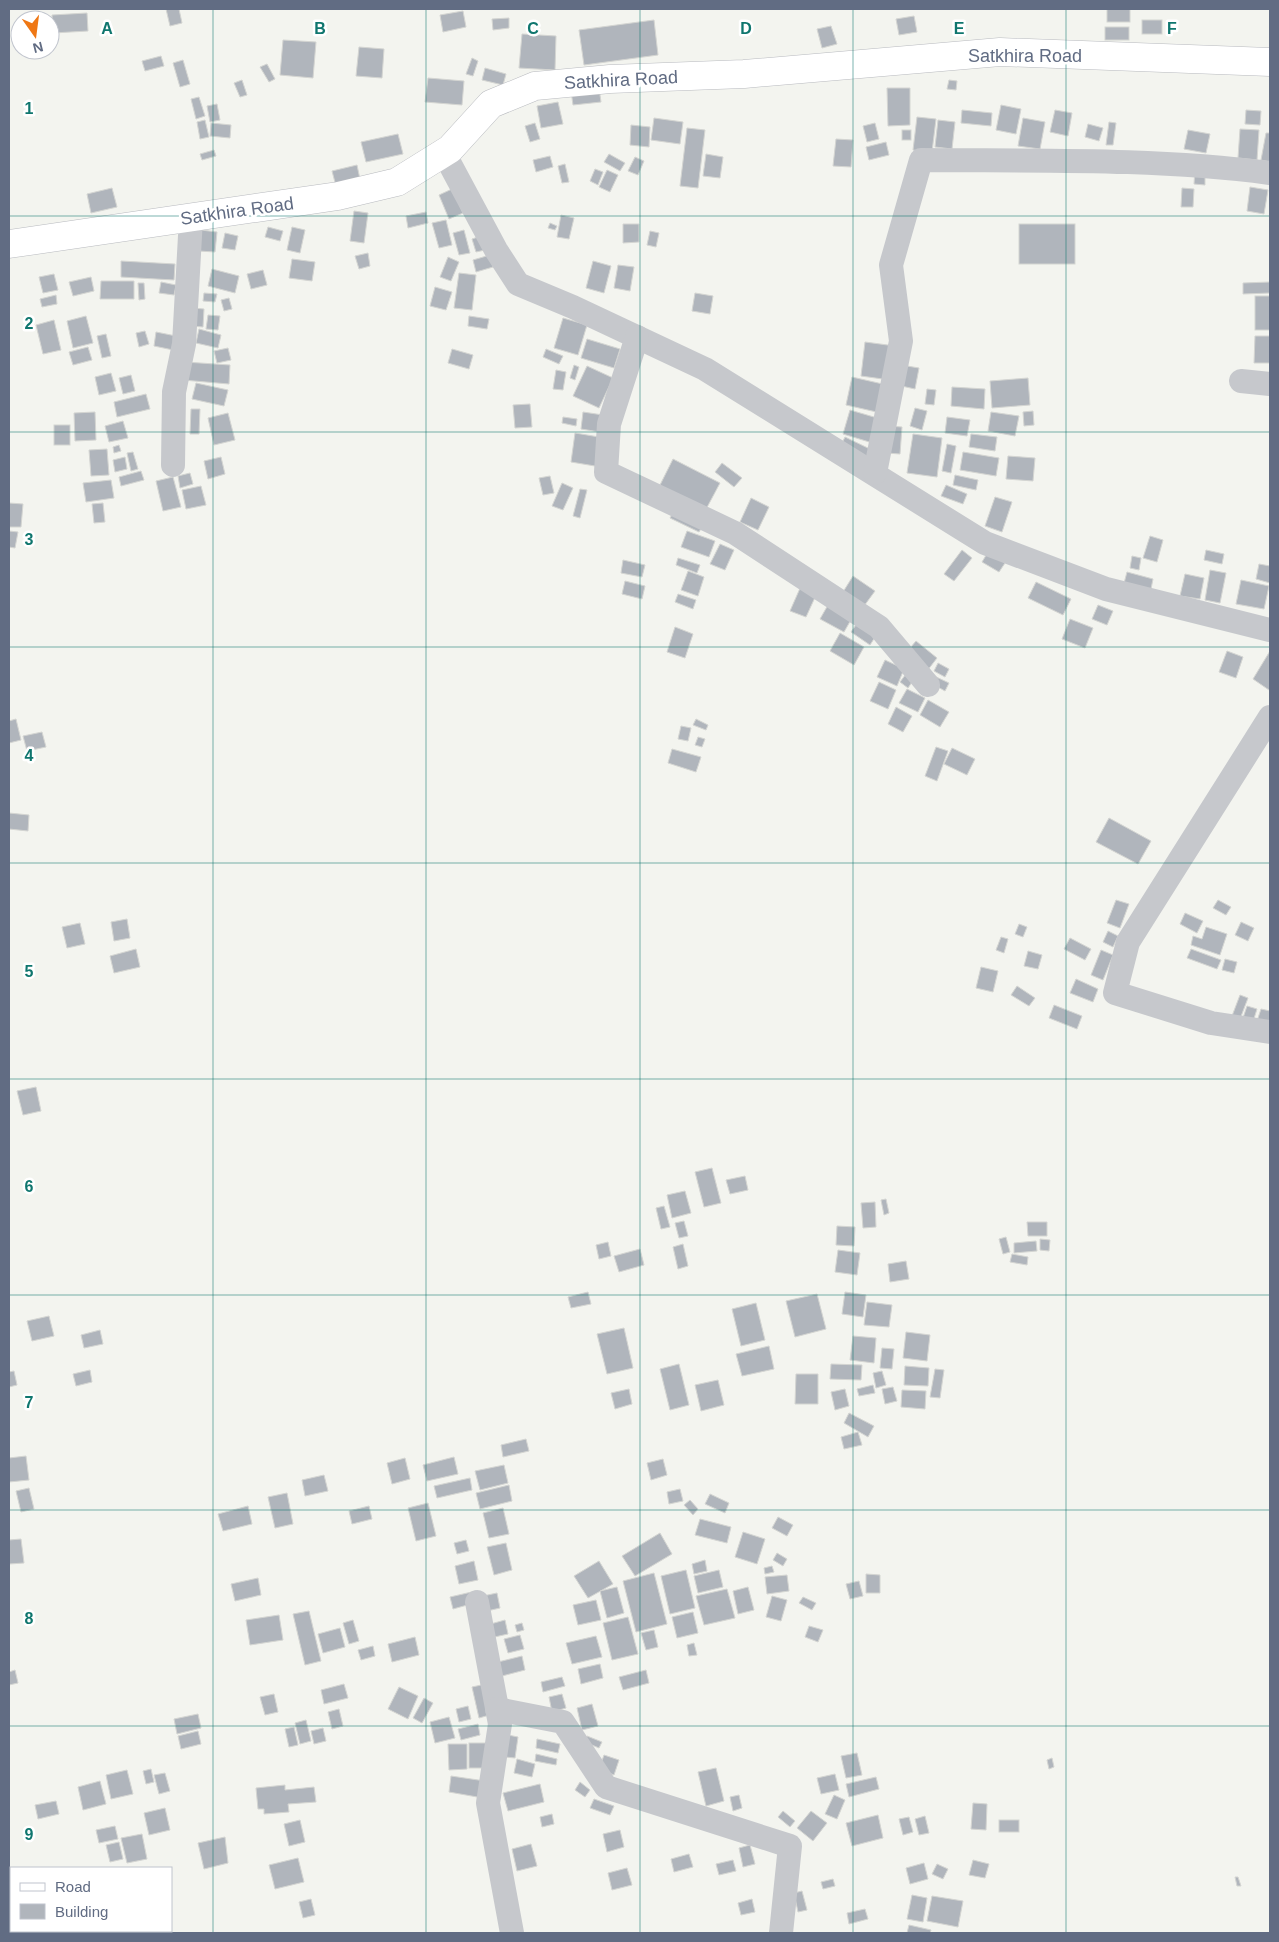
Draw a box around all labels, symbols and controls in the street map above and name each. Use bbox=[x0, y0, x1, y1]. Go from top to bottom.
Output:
north arrow bbox=[10, 10, 60, 60]
text: A bbox=[101, 20, 113, 37]
text: B bbox=[314, 20, 326, 37]
text: C bbox=[527, 20, 539, 37]
text: D bbox=[740, 20, 752, 37]
text: E bbox=[954, 20, 965, 37]
text: F bbox=[1167, 20, 1177, 37]
text: N bbox=[31, 39, 45, 57]
street label: Satkhira Road bbox=[968, 46, 1082, 66]
street label: Satkhira Road bbox=[564, 67, 678, 93]
text: 1 bbox=[25, 100, 34, 117]
street label: Satkhira Road bbox=[179, 193, 295, 229]
text: 2 bbox=[25, 315, 34, 332]
text: 3 bbox=[25, 531, 34, 548]
text: 4 bbox=[25, 747, 34, 764]
text: 5 bbox=[25, 963, 34, 980]
text: 6 bbox=[25, 1178, 34, 1195]
text: 7 bbox=[25, 1394, 34, 1411]
text: 8 bbox=[25, 1610, 34, 1627]
text: 9 bbox=[25, 1826, 34, 1843]
legend bbox=[10, 1867, 172, 1932]
text: Road bbox=[55, 1878, 91, 1895]
text: Building bbox=[55, 1903, 108, 1920]

